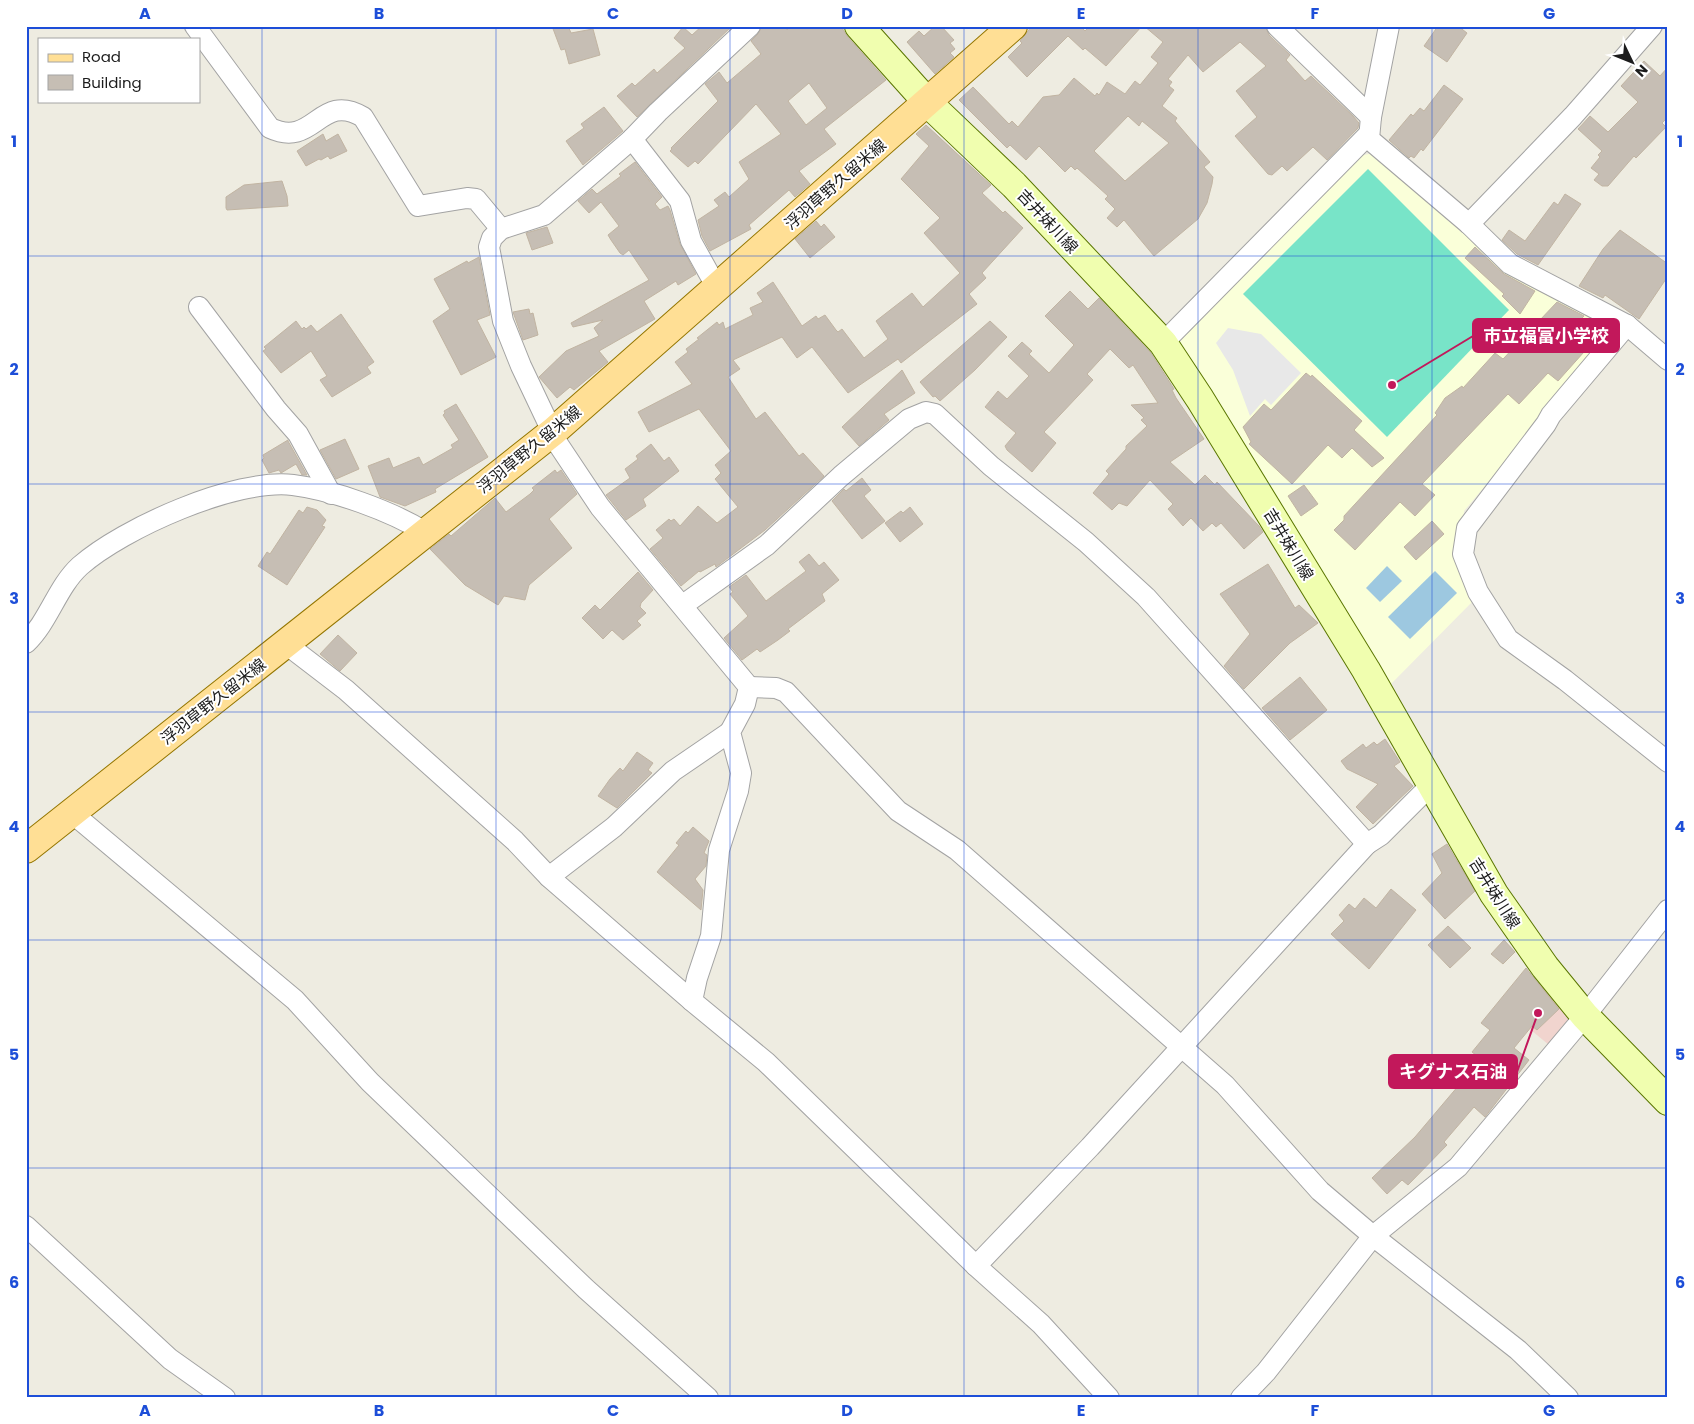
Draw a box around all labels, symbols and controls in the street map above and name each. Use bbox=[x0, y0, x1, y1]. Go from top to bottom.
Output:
text: A bbox=[139, 2, 151, 25]
text: B bbox=[374, 2, 384, 25]
text: C bbox=[607, 2, 619, 25]
text: D bbox=[841, 2, 853, 25]
text: E bbox=[1077, 2, 1085, 25]
text: F bbox=[1311, 2, 1320, 25]
text: G bbox=[1543, 2, 1555, 25]
legend bbox=[38, 38, 200, 102]
north arrow bbox=[1606, 38, 1656, 88]
text: Road bbox=[82, 46, 121, 67]
text: N bbox=[1631, 60, 1652, 82]
text: Building bbox=[82, 72, 142, 93]
text: 1 bbox=[11, 130, 17, 153]
text: 1 bbox=[1677, 130, 1683, 153]
street label: 浮羽草野久留米線 bbox=[779, 134, 891, 235]
street label: 吉井妹川線 bbox=[1012, 184, 1083, 258]
callout: 市立福富小学校 bbox=[1473, 319, 1619, 352]
text: 市立福富小学校 bbox=[1483, 323, 1609, 348]
text: 2 bbox=[9, 358, 19, 381]
text: 2 bbox=[1675, 358, 1685, 381]
street label: 浮羽草野久留米線 bbox=[472, 400, 586, 499]
street label: 吉井妹川線 bbox=[1258, 504, 1319, 584]
text: 3 bbox=[9, 587, 19, 610]
text: 3 bbox=[1675, 587, 1685, 610]
street label: 浮羽草野久留米線 bbox=[156, 653, 271, 750]
text: 4 bbox=[9, 815, 20, 838]
text: 4 bbox=[1675, 815, 1686, 838]
street label: 吉井妹川線 bbox=[1464, 853, 1526, 933]
text: 5 bbox=[9, 1043, 19, 1066]
text: 5 bbox=[1675, 1043, 1685, 1066]
callout: キグナス石油 bbox=[1389, 1055, 1517, 1088]
text: キグナス石油 bbox=[1399, 1059, 1507, 1084]
text: 6 bbox=[9, 1271, 19, 1294]
text: 6 bbox=[1675, 1271, 1685, 1294]
text: A bbox=[139, 1399, 151, 1422]
text: B bbox=[374, 1399, 384, 1422]
text: C bbox=[607, 1399, 619, 1422]
text: D bbox=[841, 1399, 853, 1422]
text: E bbox=[1077, 1399, 1085, 1422]
text: F bbox=[1311, 1399, 1320, 1422]
text: G bbox=[1543, 1399, 1555, 1422]

